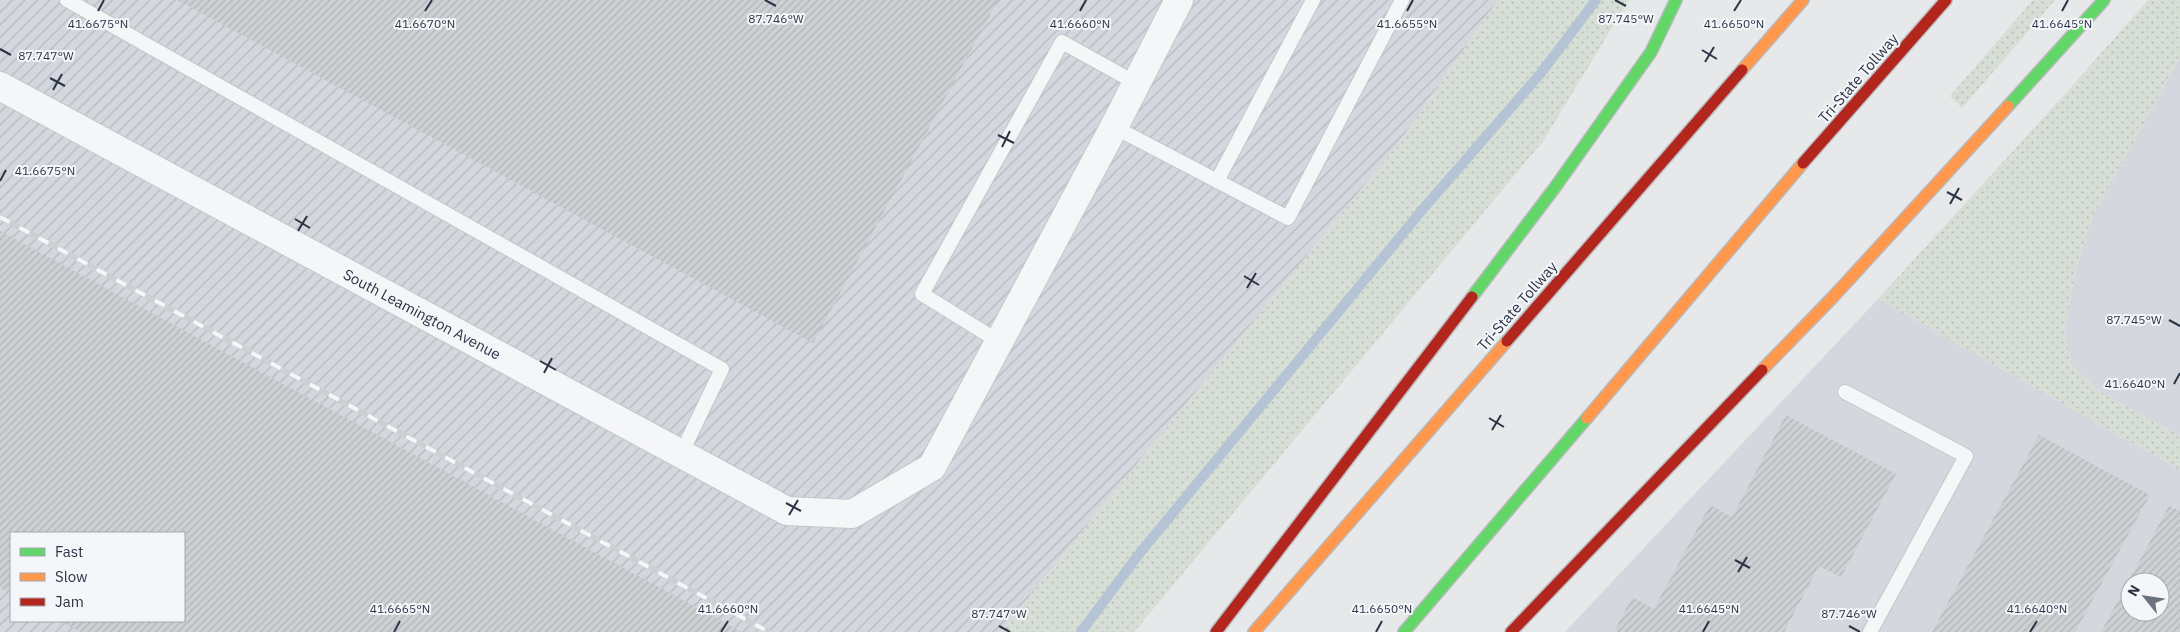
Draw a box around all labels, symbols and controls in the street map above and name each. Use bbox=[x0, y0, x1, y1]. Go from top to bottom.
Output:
text: 87.746°W bbox=[748, 11, 804, 26]
text: 87.745°W bbox=[1598, 11, 1654, 26]
text: 41.6675°N bbox=[68, 16, 128, 31]
text: 41.6670°N bbox=[395, 16, 455, 31]
text: 41.6660°N bbox=[1050, 16, 1110, 31]
text: 41.6655°N bbox=[1377, 16, 1437, 31]
text: 41.6650°N bbox=[1704, 16, 1764, 31]
text: 41.6645°N bbox=[2032, 16, 2092, 31]
street label: Tri-State Tollway bbox=[1814, 29, 1902, 127]
text: 87.747°W bbox=[18, 48, 74, 63]
text: 41.6675°N bbox=[15, 163, 75, 178]
street label: Tri-State Tollway bbox=[1473, 257, 1561, 355]
street label: South Leamington Avenue bbox=[340, 264, 504, 364]
text: 87.745°W bbox=[2106, 312, 2162, 327]
text: 41.6640°N bbox=[2105, 376, 2165, 391]
legend bbox=[10, 532, 185, 622]
text: Fast bbox=[55, 542, 83, 561]
text: Slow bbox=[55, 567, 88, 586]
north arrow bbox=[2120, 572, 2170, 622]
text: N bbox=[2123, 582, 2144, 599]
text: Jam bbox=[55, 592, 84, 611]
text: 41.6665°N bbox=[370, 601, 430, 616]
text: 41.6660°N bbox=[698, 601, 758, 616]
text: 41.6650°N bbox=[1352, 601, 1412, 616]
text: 41.6645°N bbox=[1679, 601, 1739, 616]
text: 41.6640°N bbox=[2007, 601, 2067, 616]
text: 87.747°W bbox=[971, 606, 1027, 621]
text: 87.746°W bbox=[1821, 606, 1877, 621]

